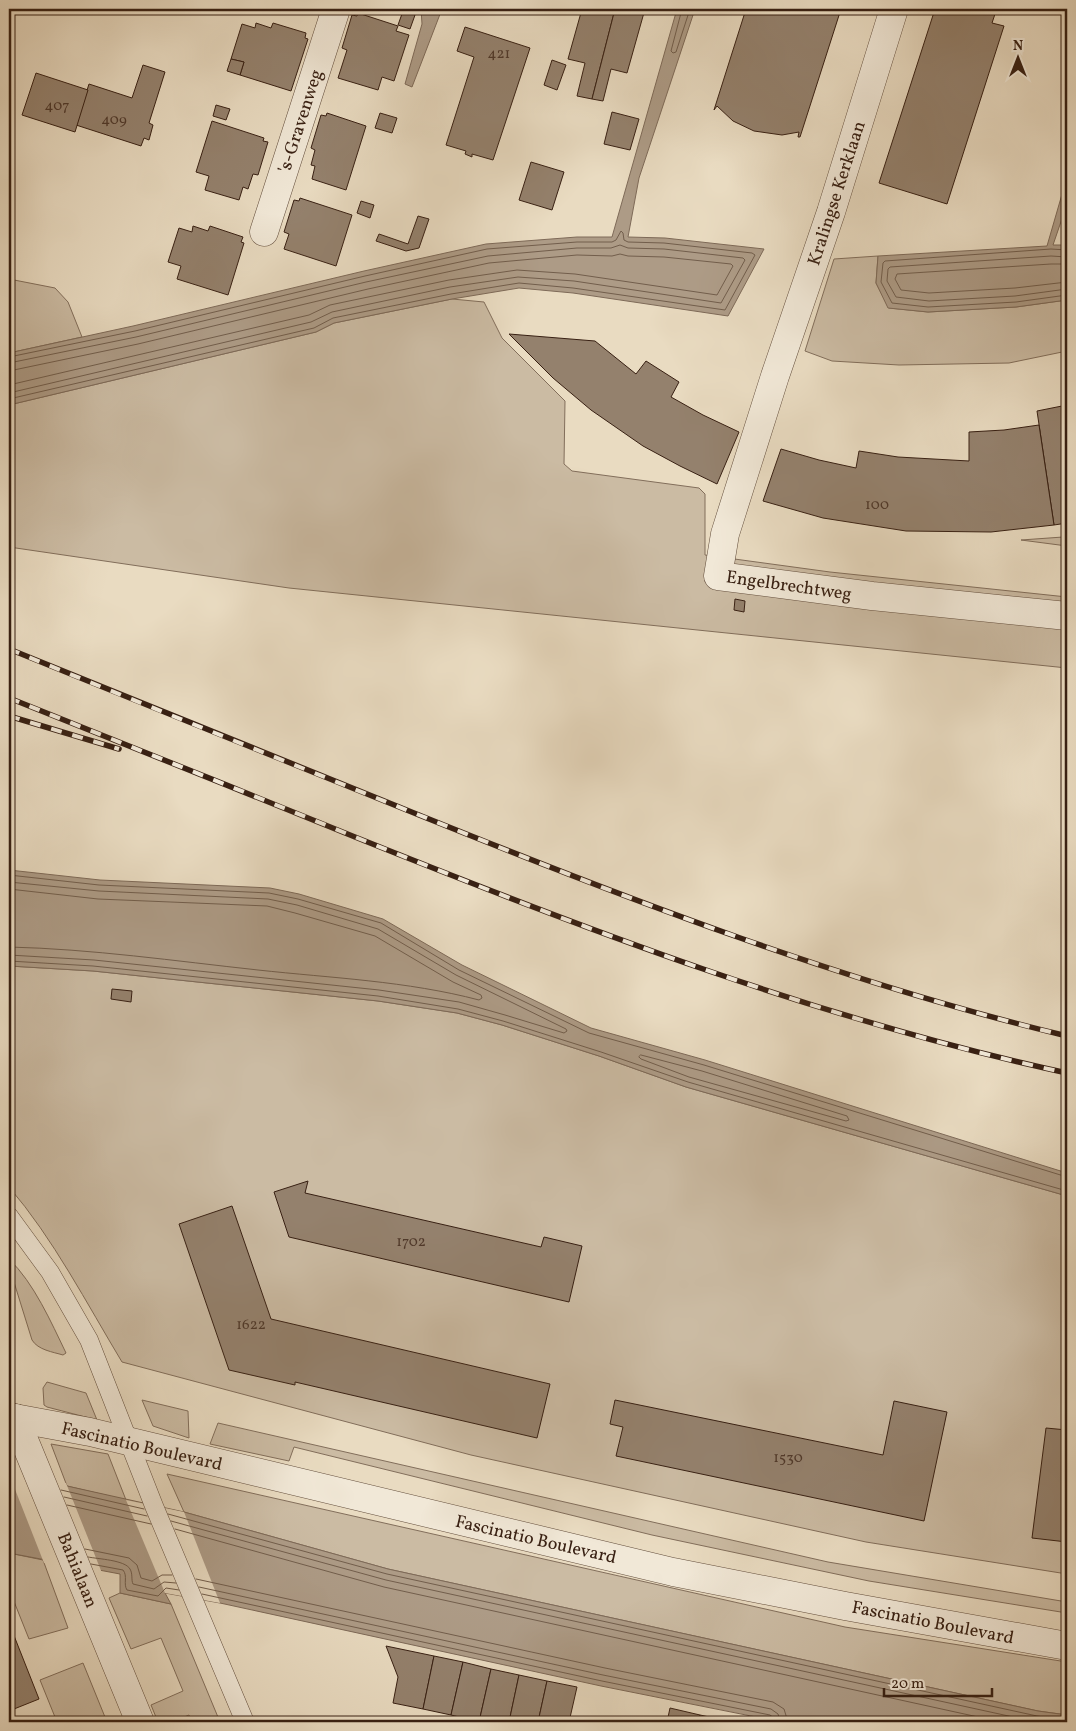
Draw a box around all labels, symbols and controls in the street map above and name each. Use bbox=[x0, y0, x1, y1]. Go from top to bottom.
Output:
north arrow bbox=[994, 32, 1044, 82]
text: N bbox=[1013, 37, 1023, 56]
house number: 421 bbox=[488, 44, 510, 65]
street label: 's-Gravenweg bbox=[273, 66, 330, 177]
house number: 407 bbox=[45, 96, 69, 117]
house number: 409 bbox=[101, 110, 127, 131]
street label: Kralingse Kerklaan bbox=[802, 118, 873, 269]
house number: 100 bbox=[865, 495, 889, 516]
street label: Engelbrechtweg bbox=[724, 565, 853, 608]
house number: 1702 bbox=[396, 1232, 426, 1253]
house number: 1622 bbox=[236, 1315, 266, 1336]
street label: Fascinatio Boulevard bbox=[59, 1417, 225, 1478]
house number: 1530 bbox=[773, 1448, 803, 1469]
street label: Fascinatio Boulevard bbox=[453, 1510, 619, 1571]
street label: Bahialaan bbox=[50, 1529, 103, 1612]
street label: Fascinatio Boulevard bbox=[850, 1596, 1016, 1651]
scale bar bbox=[884, 1666, 991, 1698]
text: 20 m bbox=[891, 1674, 924, 1695]

